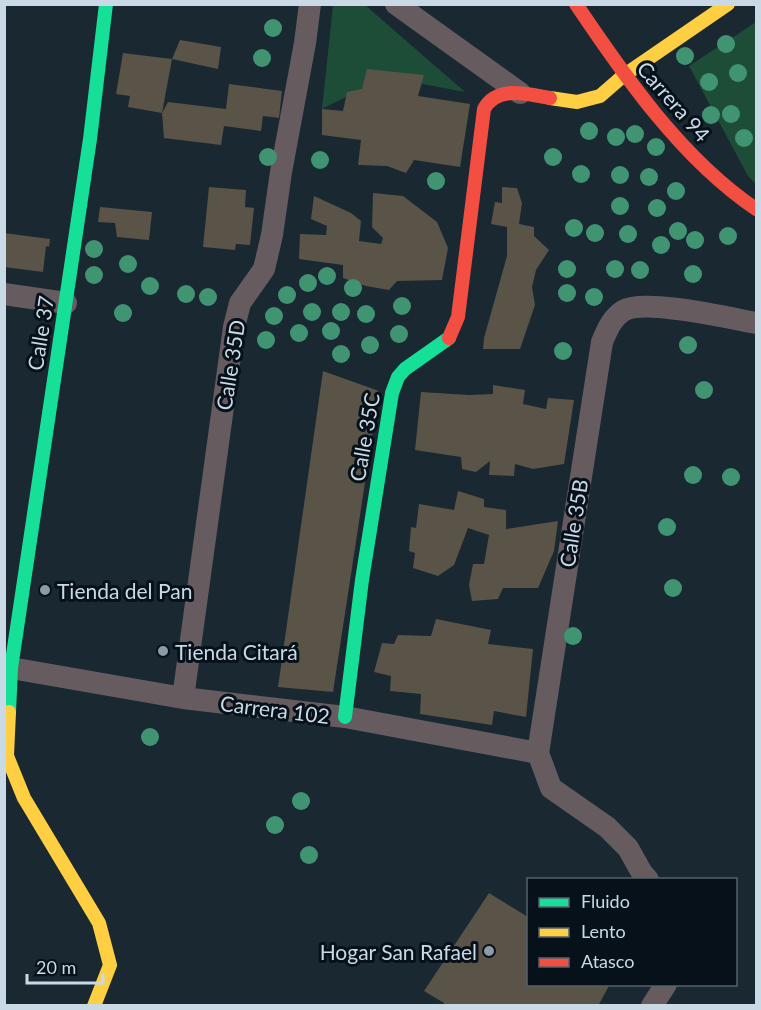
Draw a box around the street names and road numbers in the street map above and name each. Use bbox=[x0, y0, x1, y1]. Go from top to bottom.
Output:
street label: Carrera 94 bbox=[632, 56, 716, 146]
street label: Calle 37 bbox=[22, 294, 58, 372]
street label: Calle 35D bbox=[211, 318, 249, 412]
street label: Calle 35C bbox=[344, 391, 384, 483]
street label: Calle 35B bbox=[554, 477, 592, 569]
street label: Carrera 102 bbox=[219, 690, 331, 728]

